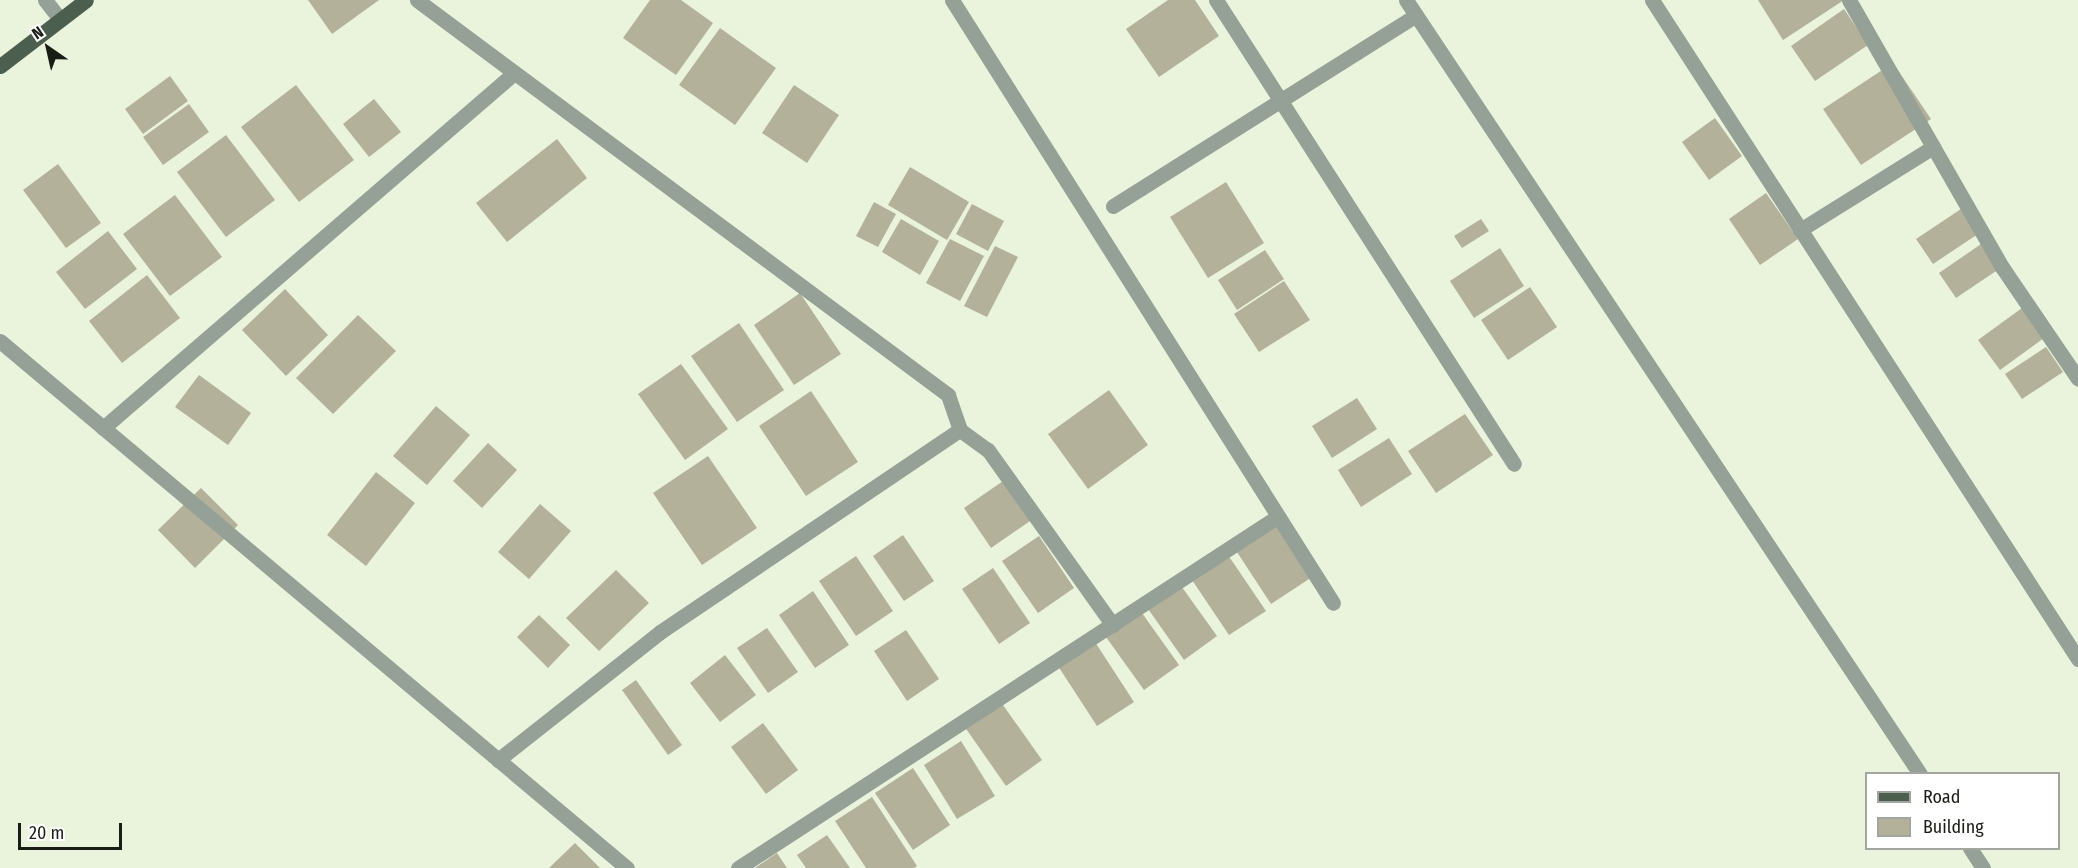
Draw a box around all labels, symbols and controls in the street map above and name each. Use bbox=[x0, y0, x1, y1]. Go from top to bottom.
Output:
north arrow bbox=[18, 18, 78, 78]
text: N bbox=[28, 22, 47, 43]
legend bbox=[1865, 772, 2060, 850]
text: Road bbox=[1923, 786, 1960, 808]
scale bar bbox=[21, 811, 124, 849]
text: Building bbox=[1923, 816, 1984, 838]
text: 20 m bbox=[29, 822, 64, 844]

